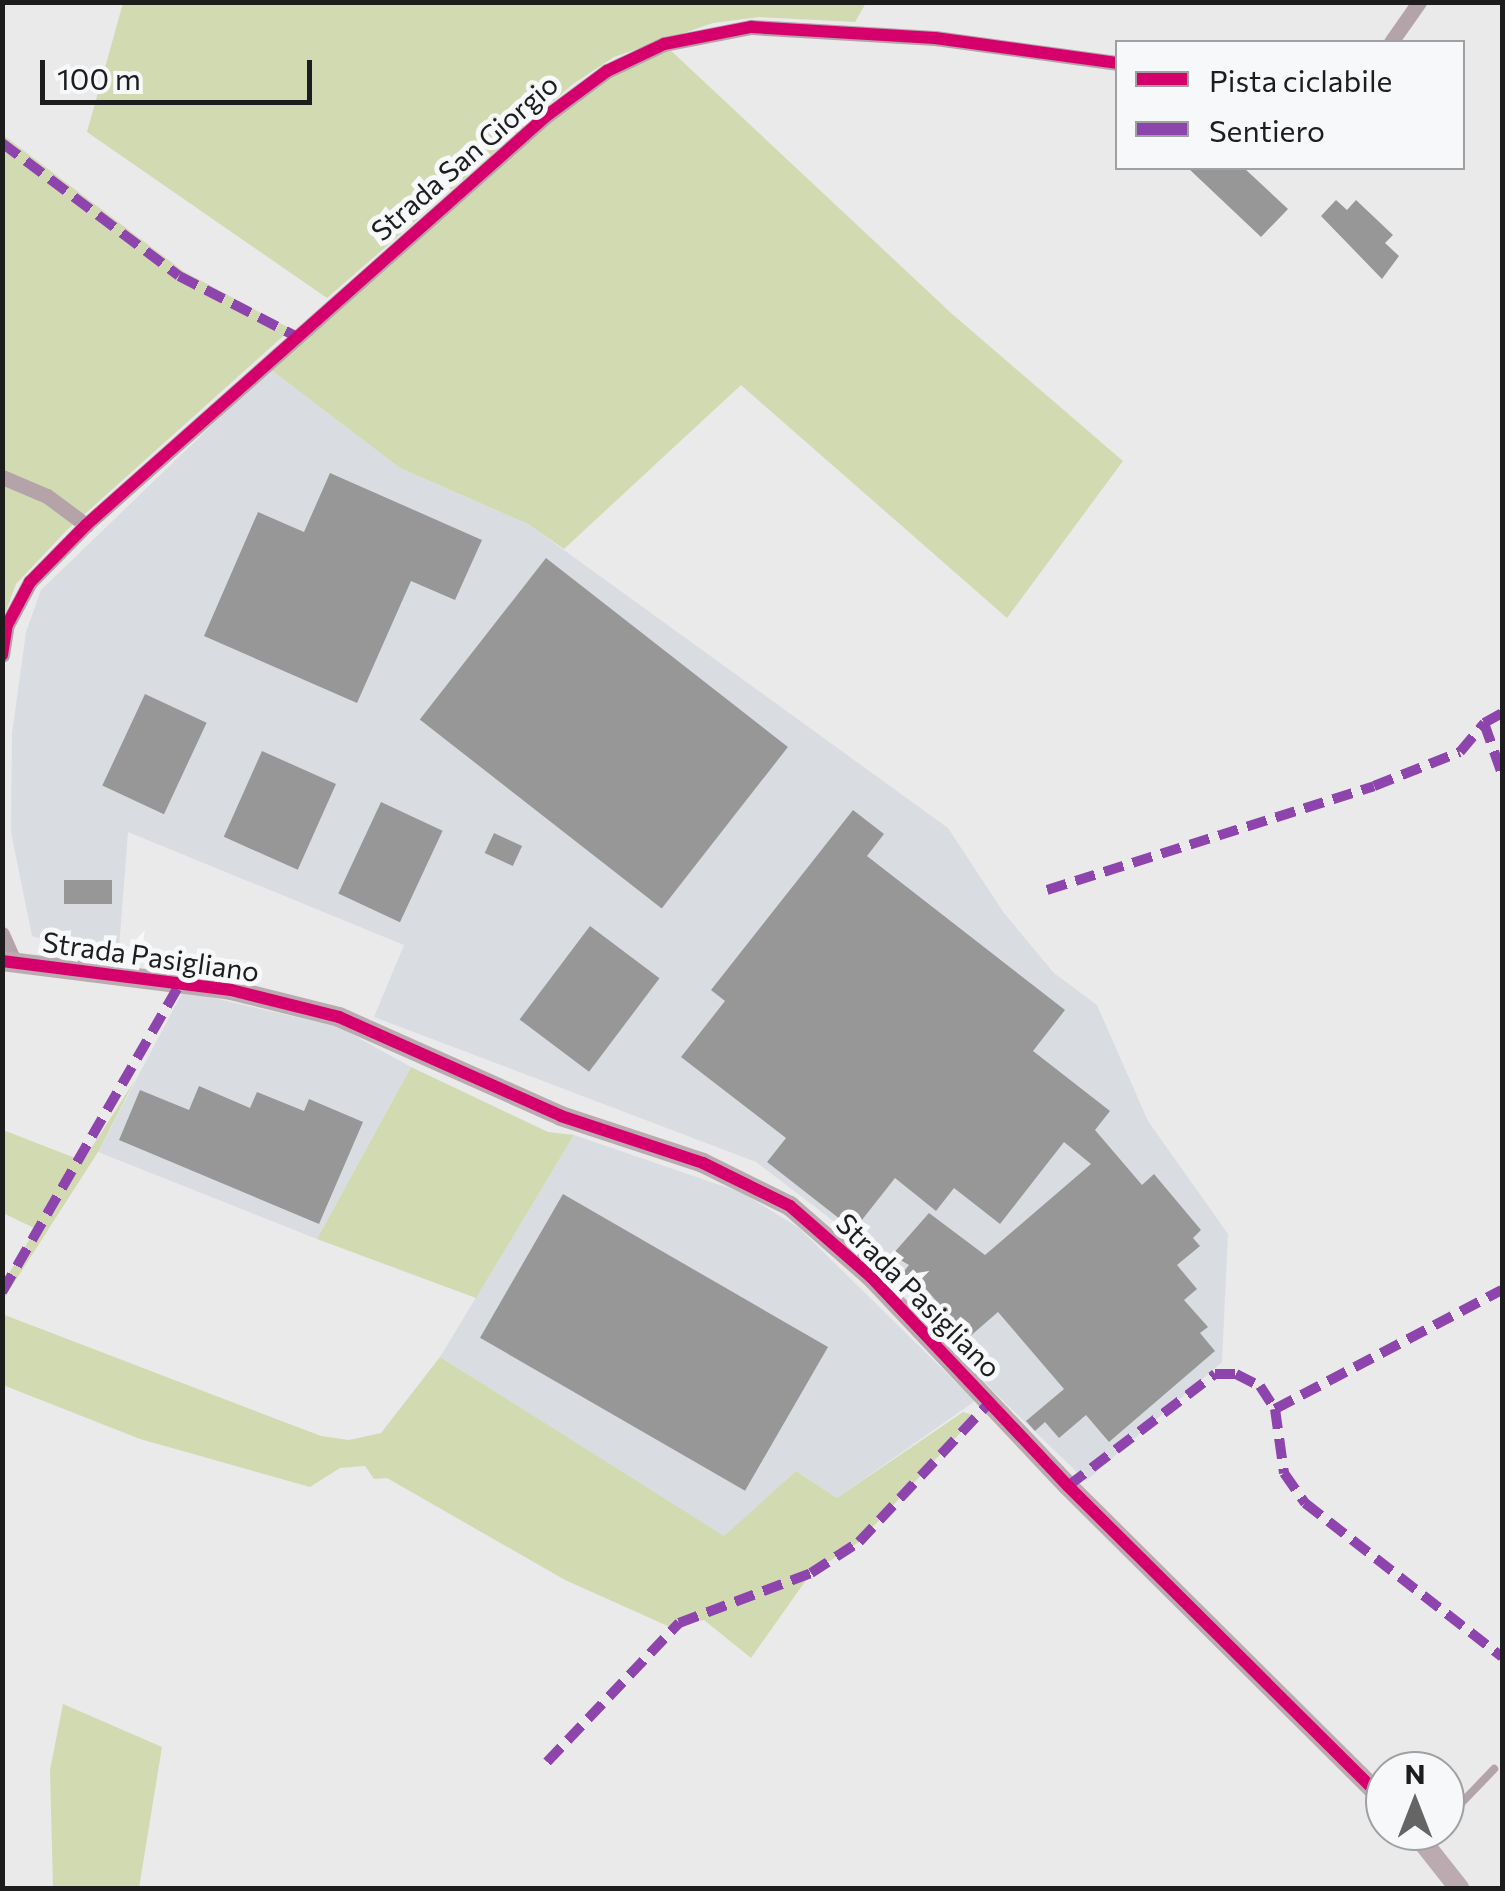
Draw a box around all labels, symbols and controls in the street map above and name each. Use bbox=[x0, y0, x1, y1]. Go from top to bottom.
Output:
scale bar bbox=[45, 40, 318, 102]
legend bbox=[1115, 40, 1465, 170]
text: 100 m bbox=[57, 59, 141, 96]
text: Pista ciclabile bbox=[1209, 61, 1392, 98]
street label: Strada San Giorgio bbox=[364, 67, 564, 247]
text: Sentiero bbox=[1209, 111, 1325, 148]
street label: Strada Pasigliano bbox=[41, 924, 261, 988]
street label: Strada Pasigliano bbox=[830, 1206, 1008, 1384]
north arrow bbox=[1365, 1751, 1465, 1851]
text: N bbox=[1405, 1756, 1426, 1790]

